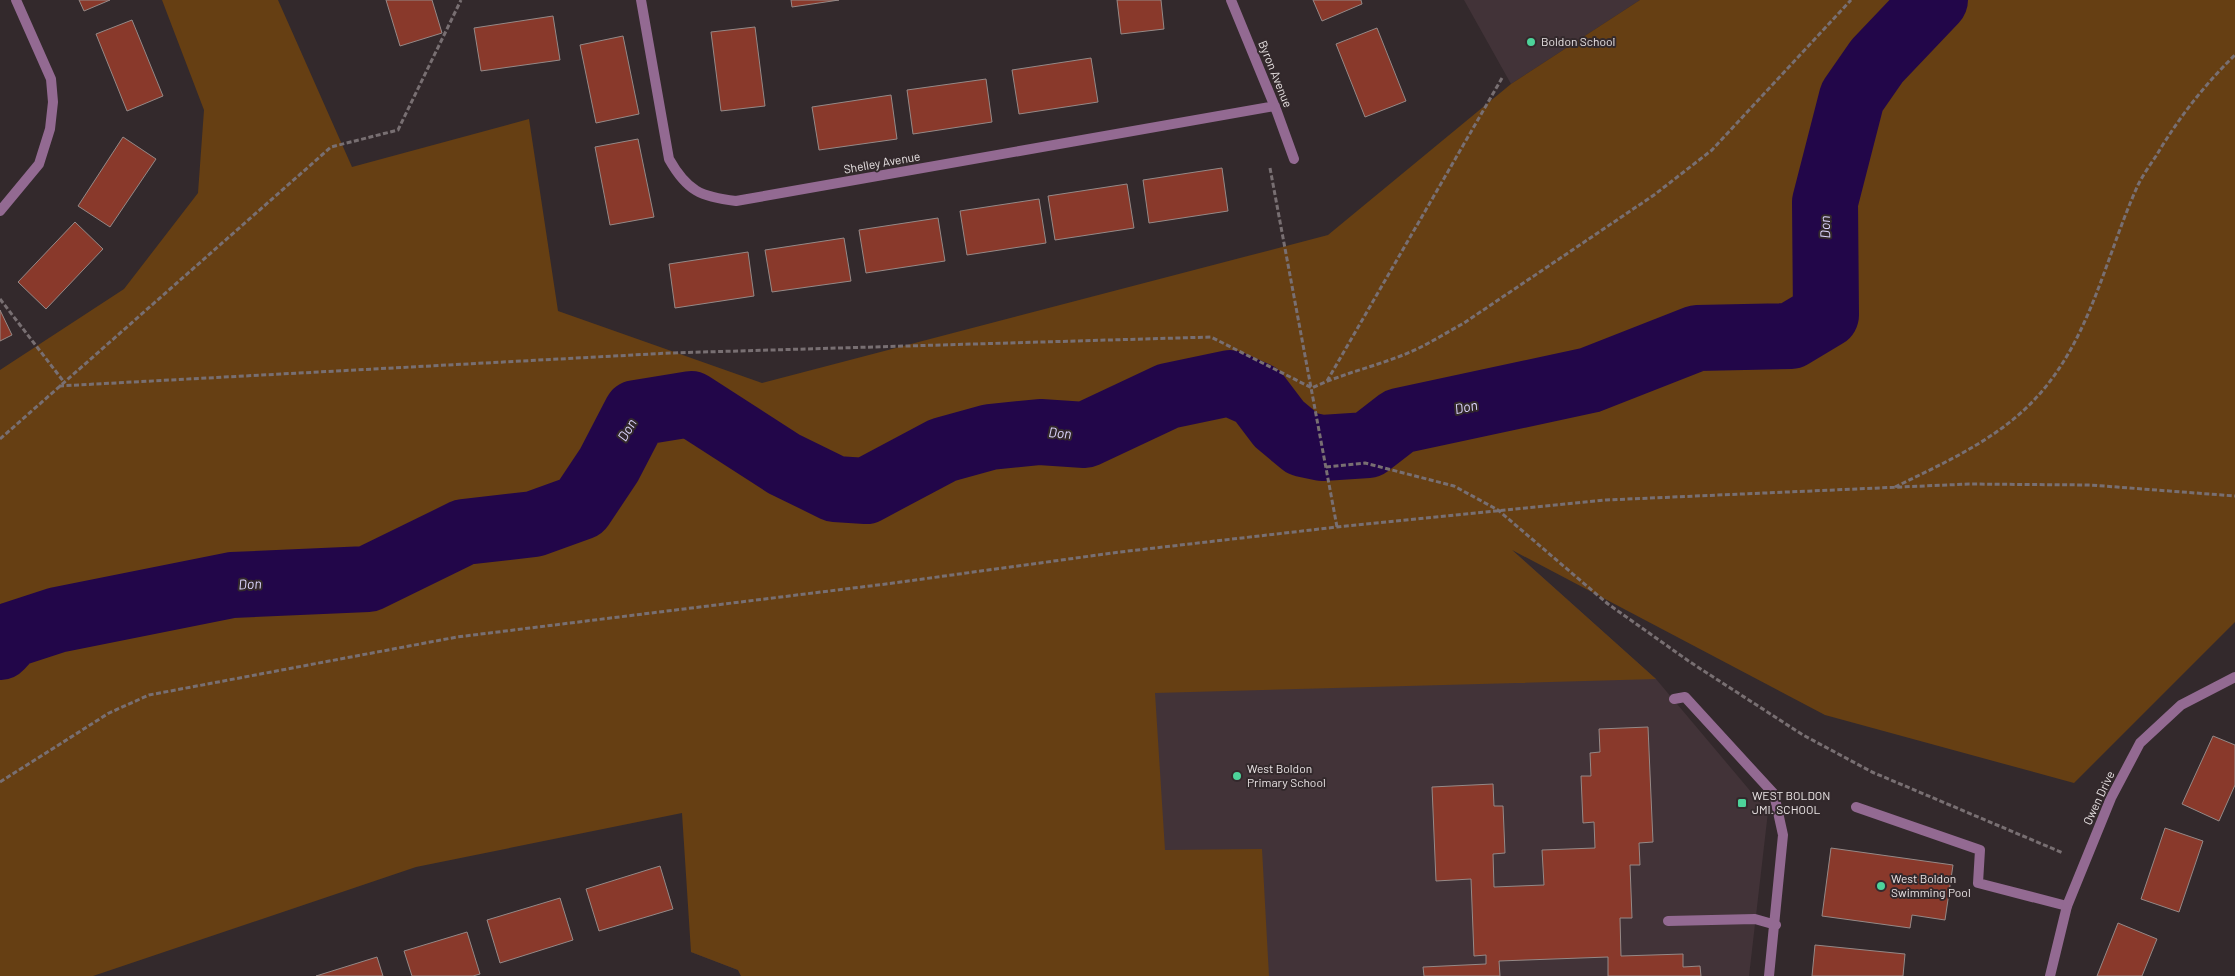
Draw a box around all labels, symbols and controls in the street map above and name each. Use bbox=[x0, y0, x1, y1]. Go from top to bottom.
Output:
place label: Boldon School bbox=[1541, 34, 1615, 48]
marker: Boldon School bbox=[1525, 36, 1537, 48]
street label: Byron Avenue bbox=[1256, 38, 1296, 109]
street label: Shelley Avenue bbox=[842, 148, 921, 176]
water label: Don bbox=[1816, 215, 1833, 239]
water label: Don bbox=[1453, 396, 1479, 417]
water label: Don bbox=[613, 415, 640, 444]
water label: Don bbox=[1048, 423, 1072, 442]
water label: Don bbox=[238, 575, 262, 592]
place label: West Boldon Primary School bbox=[1247, 761, 1326, 789]
street label: Owen Drive bbox=[2080, 768, 2117, 827]
marker: West Boldon Primary School bbox=[1231, 770, 1243, 782]
place label: WEST BOLDON JMI. SCHOOL bbox=[1752, 788, 1830, 816]
marker: WEST BOLDON JMI. SCHOOL bbox=[1736, 797, 1748, 809]
place label: West Boldon Swimming Pool bbox=[1891, 871, 1971, 899]
marker: West Boldon Swimming Pool bbox=[1875, 880, 1887, 892]

